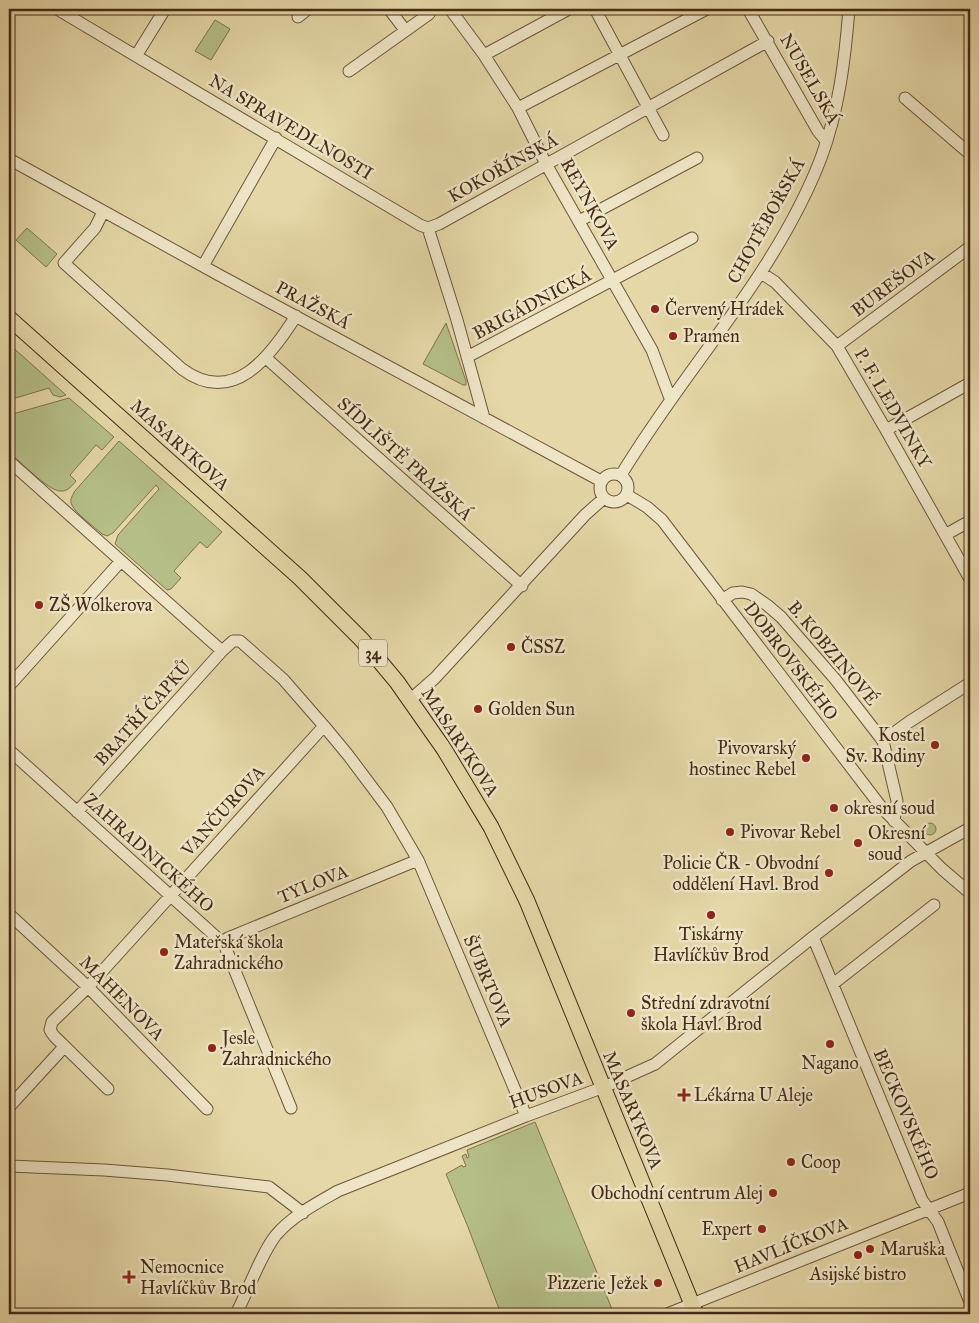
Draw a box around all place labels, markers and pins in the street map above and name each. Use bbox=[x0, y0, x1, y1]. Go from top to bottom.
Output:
place label: Červený Hrádek bbox=[665, 297, 785, 320]
marker: Červený Hrádek bbox=[649, 303, 661, 315]
place label: Pramen bbox=[683, 325, 740, 347]
marker: Pramen bbox=[667, 330, 679, 342]
place label: ZŠ Wolkerova bbox=[49, 593, 153, 616]
marker: ZŠ Wolkerova bbox=[33, 599, 45, 611]
place label: ČSSZ bbox=[521, 635, 565, 658]
marker: ČSSZ bbox=[505, 641, 517, 653]
place label: Golden Sun bbox=[488, 698, 575, 720]
marker: Golden Sun bbox=[472, 703, 484, 715]
place label: Kostel Sv. Rodiny bbox=[846, 724, 926, 767]
place label: Pivovarský hostinec Rebel bbox=[689, 737, 797, 780]
marker: Kostel Sv. Rodiny bbox=[929, 739, 941, 751]
marker: Pivovarský hostinec Rebel bbox=[800, 752, 812, 764]
place label: okresní soud bbox=[844, 797, 935, 819]
marker: okresní soud bbox=[828, 802, 840, 814]
place label: Pivovar Rebel bbox=[740, 821, 841, 843]
place label: Okresní soud bbox=[868, 822, 926, 865]
marker: Pivovar Rebel bbox=[724, 826, 736, 838]
marker: Okresní soud bbox=[852, 837, 864, 849]
place label: Policie ČR - Obvodní oddělení Havl. Brod bbox=[663, 851, 820, 895]
marker: Policie ČR - Obvodní oddělení Havl. Brod bbox=[823, 867, 835, 879]
marker: Tiskárny Havlíčkův Brod bbox=[705, 909, 717, 921]
place label: Tiskárny Havlíčkův Brod bbox=[653, 923, 769, 966]
place label: Mateřská škola Zahradnického bbox=[174, 931, 284, 974]
marker: Mateřská škola Zahradnického bbox=[158, 946, 170, 958]
place label: Střední zdravotní škola Havl. Brod bbox=[641, 992, 771, 1035]
marker: Střední zdravotní škola Havl. Brod bbox=[625, 1007, 637, 1019]
place label: Jesle Zahradnického bbox=[220, 1027, 331, 1070]
marker: Nagano bbox=[824, 1038, 836, 1050]
marker: Jesle Zahradnického bbox=[206, 1042, 218, 1054]
place label: Nagano bbox=[801, 1052, 859, 1075]
place label: Lékárna U Aleje bbox=[694, 1084, 813, 1106]
marker: Lékárna U Aleje bbox=[678, 1089, 690, 1101]
place label: Coop bbox=[801, 1151, 841, 1173]
marker: Coop bbox=[785, 1156, 797, 1168]
place label: Obchodní centrum Alej bbox=[591, 1182, 763, 1204]
marker: Obchodní centrum Alej bbox=[767, 1187, 779, 1199]
place label: Expert bbox=[701, 1218, 753, 1240]
marker: Expert bbox=[756, 1223, 768, 1235]
place label: Maruška bbox=[880, 1238, 945, 1260]
marker: Maruška bbox=[864, 1243, 876, 1255]
marker: Asijské bistro bbox=[852, 1249, 864, 1261]
place label: Nemocnice Havlíčkův Brod bbox=[140, 1256, 256, 1299]
place label: Asijské bistro bbox=[809, 1263, 906, 1285]
marker: Nemocnice Havlíčkův Brod bbox=[122, 1270, 136, 1284]
place label: Pizzerie Ježek bbox=[547, 1272, 649, 1295]
marker: Pizzerie Ježek bbox=[652, 1277, 664, 1289]

